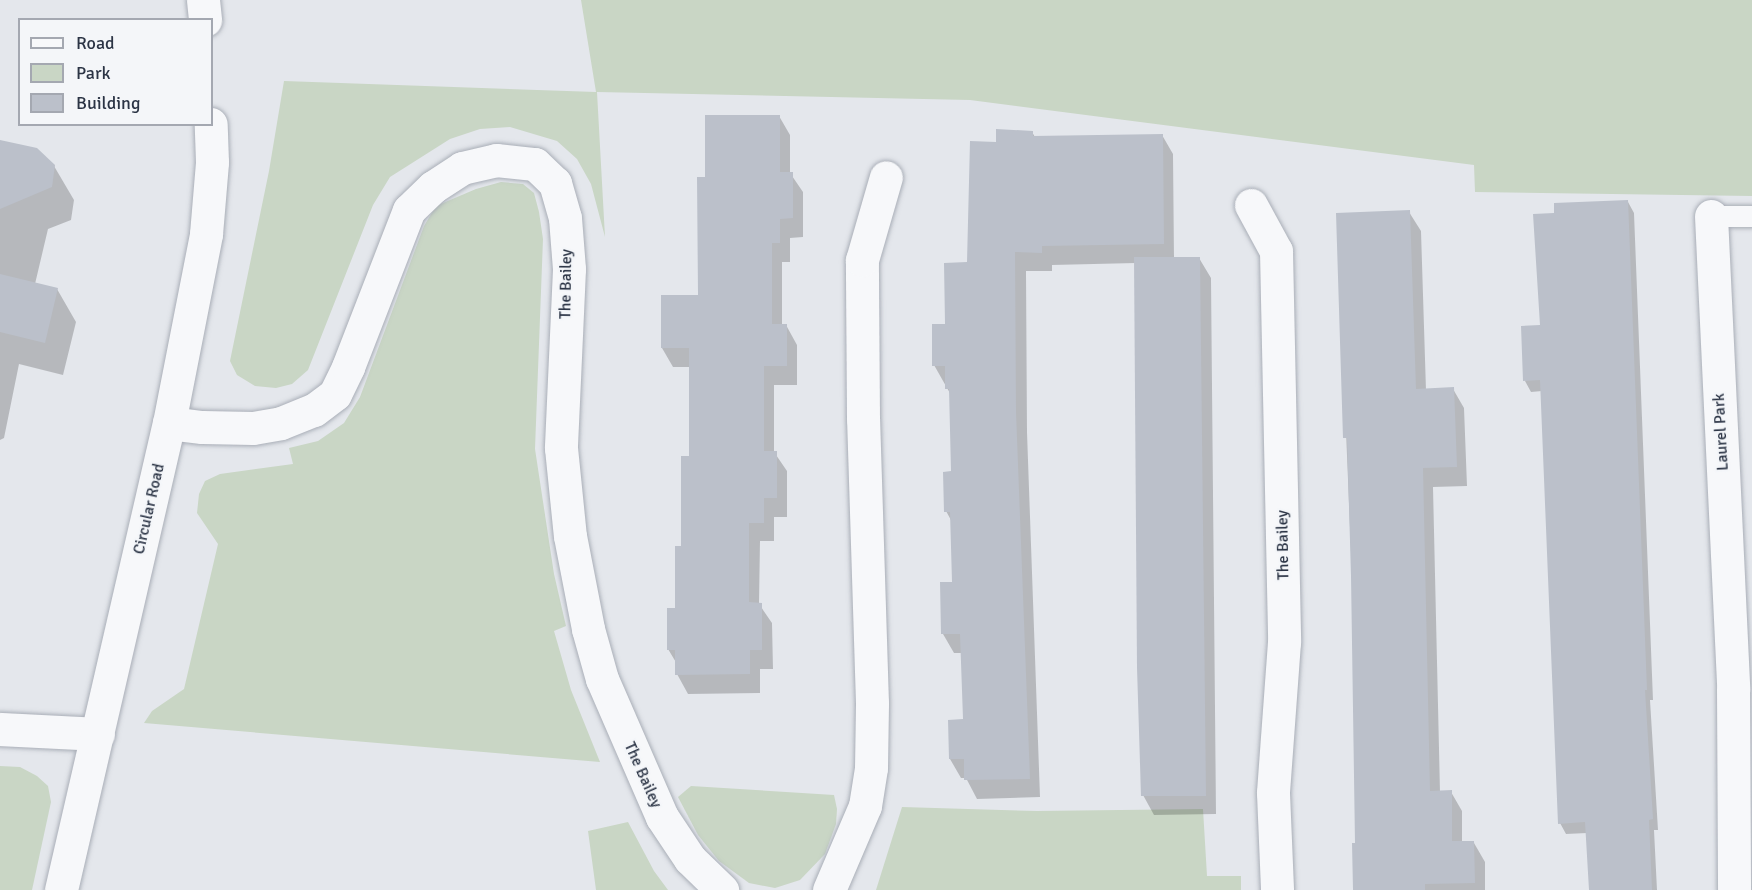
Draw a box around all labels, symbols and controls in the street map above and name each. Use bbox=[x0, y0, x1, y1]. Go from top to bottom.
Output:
legend bbox=[18, 18, 213, 126]
text: Road bbox=[76, 32, 115, 54]
text: Park bbox=[76, 62, 111, 84]
text: Building bbox=[76, 92, 140, 114]
street label: The Bailey bbox=[556, 249, 576, 319]
street label: Laurel Park bbox=[1709, 393, 1733, 471]
street label: Circular Road bbox=[129, 462, 169, 556]
street label: The Bailey bbox=[1273, 510, 1293, 580]
street label: The Bailey bbox=[620, 739, 666, 811]

